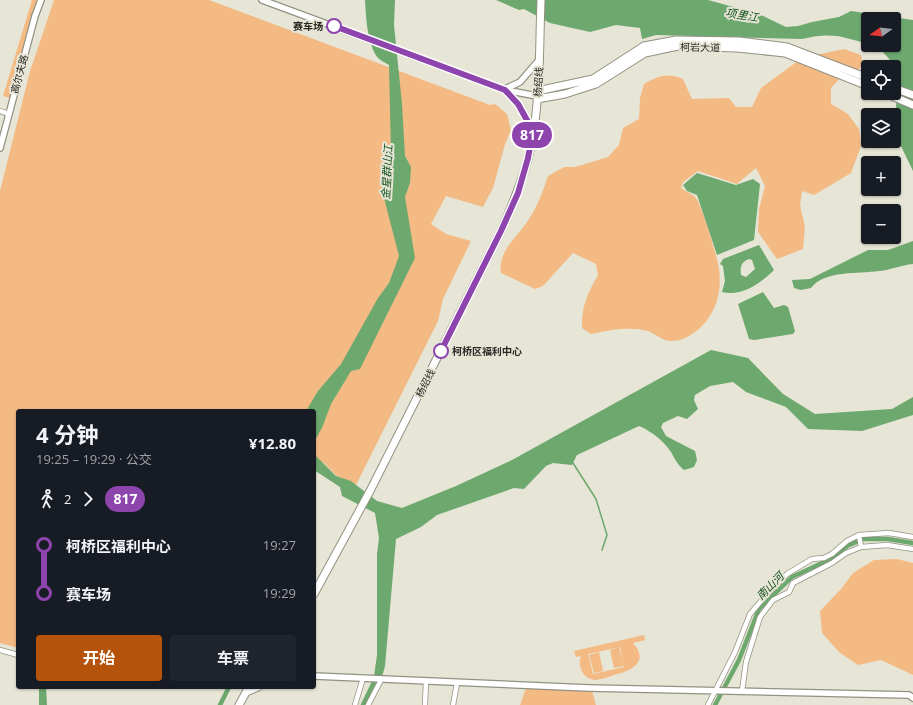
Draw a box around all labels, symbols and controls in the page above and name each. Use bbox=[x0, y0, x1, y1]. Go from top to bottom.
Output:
water label: 项里江 bbox=[725, 5, 761, 25]
north arrow bbox=[861, 12, 901, 52]
map controls bbox=[861, 12, 901, 244]
marker: 赛车场 bbox=[326, 18, 342, 34]
place label: 赛车场 bbox=[293, 19, 323, 33]
street label: 柯岩大道 bbox=[680, 40, 720, 54]
street label: 高尔夫路 bbox=[7, 53, 31, 95]
button: locate bbox=[861, 60, 901, 100]
street label: 杨绍线 bbox=[530, 67, 546, 97]
button: layers bbox=[861, 108, 901, 148]
line badge: 817 bbox=[509, 122, 555, 148]
text: 817 bbox=[520, 125, 544, 144]
water label: 金星群山江 bbox=[378, 143, 395, 200]
button: + bbox=[861, 156, 901, 196]
button: − bbox=[861, 204, 901, 244]
marker: 柯桥区福利中心 bbox=[433, 343, 449, 359]
place label: 柯桥区福利中心 bbox=[452, 344, 522, 358]
street label: 杨绍线 bbox=[412, 366, 438, 400]
text: 4 分钟 bbox=[36, 419, 98, 449]
text: ¥12.80 bbox=[249, 433, 296, 453]
text: 19:25 – 19:29 · 公交 bbox=[36, 450, 152, 468]
icon: walk bbox=[36, 488, 58, 510]
icon: forward bbox=[77, 488, 99, 510]
text: 817 bbox=[113, 489, 137, 508]
text: 2 bbox=[64, 490, 71, 508]
text: 柯桥区福利中心 bbox=[66, 536, 171, 556]
text: 19:27 bbox=[263, 536, 296, 554]
water label: 南山河 bbox=[753, 567, 788, 603]
text: 赛车场 bbox=[66, 584, 111, 604]
text: 19:29 bbox=[263, 584, 296, 602]
button: 开始 bbox=[36, 635, 162, 681]
button: 车票 bbox=[170, 635, 296, 681]

